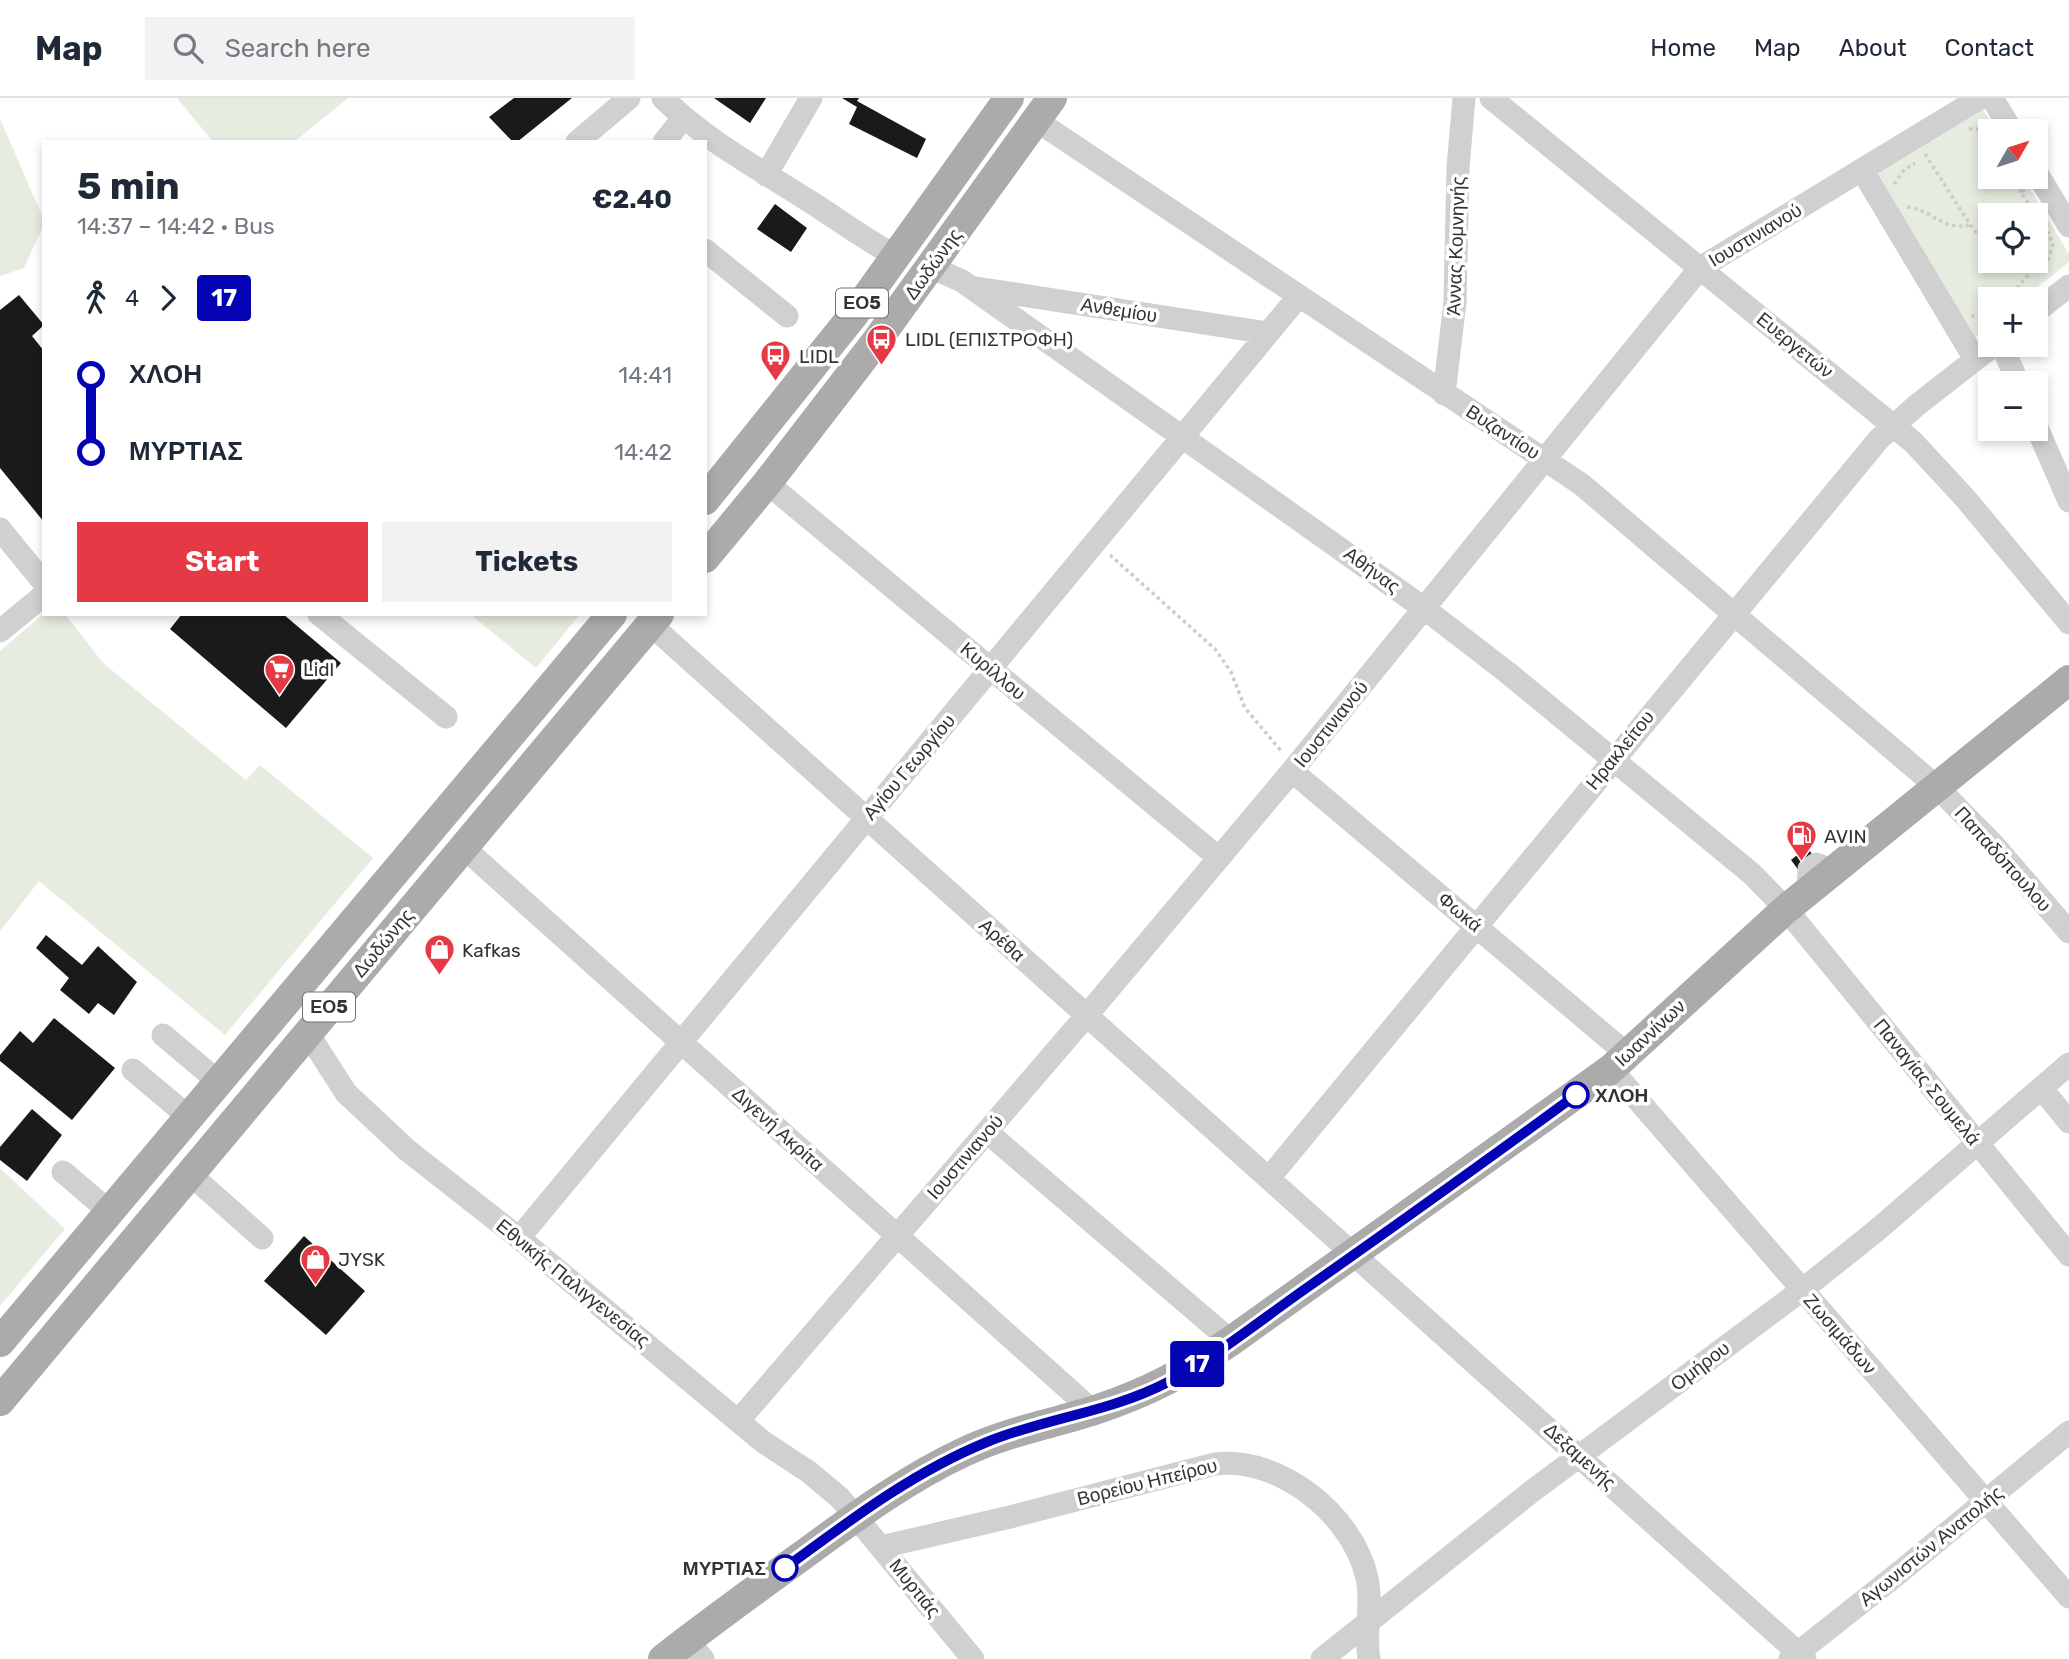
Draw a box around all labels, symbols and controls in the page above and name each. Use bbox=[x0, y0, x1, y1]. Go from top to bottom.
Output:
search box bbox=[145, 17, 635, 80]
text: Map bbox=[35, 29, 103, 68]
icon: search bbox=[169, 29, 207, 67]
text: Search here bbox=[225, 33, 370, 64]
text: Home bbox=[1650, 34, 1716, 62]
text: Map bbox=[1754, 34, 1801, 62]
text: About bbox=[1839, 34, 1907, 62]
text: Contact bbox=[1945, 34, 2034, 62]
north arrow bbox=[1978, 119, 2048, 189]
map controls bbox=[1978, 119, 2048, 441]
text: 5 min bbox=[77, 163, 180, 209]
street label: Άννας Κομνηνής bbox=[1442, 176, 1470, 316]
text: €2.40 bbox=[592, 184, 672, 215]
street label: Ιουστινιανού bbox=[1704, 198, 1806, 272]
button: locate bbox=[1978, 203, 2048, 273]
text: 14:37 – 14:42 · Bus bbox=[77, 212, 275, 240]
street label: Δωδώνης bbox=[900, 224, 966, 304]
icon: walk bbox=[77, 279, 115, 317]
icon: forward bbox=[149, 279, 187, 317]
text: 4 bbox=[125, 284, 139, 312]
text: 17 bbox=[211, 284, 237, 312]
button: + bbox=[1978, 287, 2048, 357]
road number: ΕΟ5 bbox=[836, 288, 888, 318]
street label: Ανθεμίου bbox=[1079, 293, 1159, 327]
street label: Ευεργετών bbox=[1752, 307, 1838, 383]
bus stop icon: LIDL (ΕΠΙΣΤΡΟΦΗ) bbox=[865, 322, 899, 366]
place label: LIDL (ΕΠΙΣΤΡΟΦΗ) bbox=[905, 328, 1073, 351]
bus stop icon: LIDL bbox=[759, 339, 793, 383]
place label: LIDL bbox=[799, 345, 839, 368]
text: ΧΛΟΗ bbox=[129, 359, 202, 390]
text: 14:41 bbox=[618, 361, 672, 389]
button: − bbox=[1978, 371, 2048, 441]
street label: Βυζαντίου bbox=[1462, 400, 1544, 464]
text: ΜΥΡΤΙΑΣ bbox=[129, 436, 243, 467]
text: 14:42 bbox=[614, 438, 672, 466]
button: Start bbox=[77, 522, 368, 602]
button: Tickets bbox=[382, 522, 672, 602]
street label: Αθήνας bbox=[1340, 542, 1404, 598]
street label: Κυρίλλου bbox=[956, 637, 1030, 705]
supermarket icon: Lidl bbox=[263, 652, 297, 696]
place label: Lidl bbox=[303, 658, 334, 681]
street label: Ιουστινιανού bbox=[1289, 676, 1373, 772]
street label: Ηρακλείτου bbox=[1581, 706, 1659, 794]
street label: Αγίου Γεωργίου bbox=[858, 709, 960, 825]
street label: Παπαδόπουλου bbox=[1950, 802, 2056, 916]
fuel station icon: AVIN bbox=[1784, 819, 1818, 863]
place label: AVIN bbox=[1824, 825, 1867, 848]
street label: Φωκά bbox=[1433, 887, 1487, 937]
street label: Δωδώνης bbox=[348, 904, 418, 982]
street label: Αρέθα bbox=[974, 914, 1030, 966]
shop icon: Kafkas bbox=[422, 933, 456, 977]
place label: Kafkas bbox=[462, 939, 521, 962]
road number: ΕΟ5 bbox=[303, 992, 355, 1022]
street label: Ιωαννίνων bbox=[1610, 995, 1690, 1071]
street label: Παναγίας Σουμελά bbox=[1869, 1014, 1985, 1150]
street label: Διγενή Ακρίτα bbox=[728, 1082, 828, 1176]
marker: ΧΛΟΗ bbox=[1563, 1082, 1589, 1108]
place label: ΧΛΟΗ bbox=[1595, 1084, 1648, 1107]
street label: Ιουστινιανού bbox=[922, 1110, 1008, 1204]
street label: Εθνικής Παλιγγενεσίας bbox=[492, 1214, 654, 1352]
shop icon: JYSK bbox=[298, 1242, 332, 1286]
place label: JYSK bbox=[338, 1248, 386, 1271]
street label: Ζωσιμάδων bbox=[1799, 1289, 1881, 1379]
street label: Ομήρου bbox=[1666, 1336, 1734, 1396]
line badge: 17 bbox=[1166, 1341, 1228, 1387]
text: 17 bbox=[1184, 1350, 1210, 1378]
street label: Δεξαμενής bbox=[1539, 1418, 1621, 1494]
street label: Βορείου Ηπείρου bbox=[1075, 1453, 1219, 1511]
street label: Αγωνιστών Ανατολής bbox=[1855, 1481, 2007, 1611]
street label: Μυρτιάς bbox=[884, 1554, 946, 1622]
marker: ΜΥΡΤΙΑΣ bbox=[772, 1555, 798, 1581]
place label: ΜΥΡΤΙΑΣ bbox=[683, 1557, 766, 1580]

